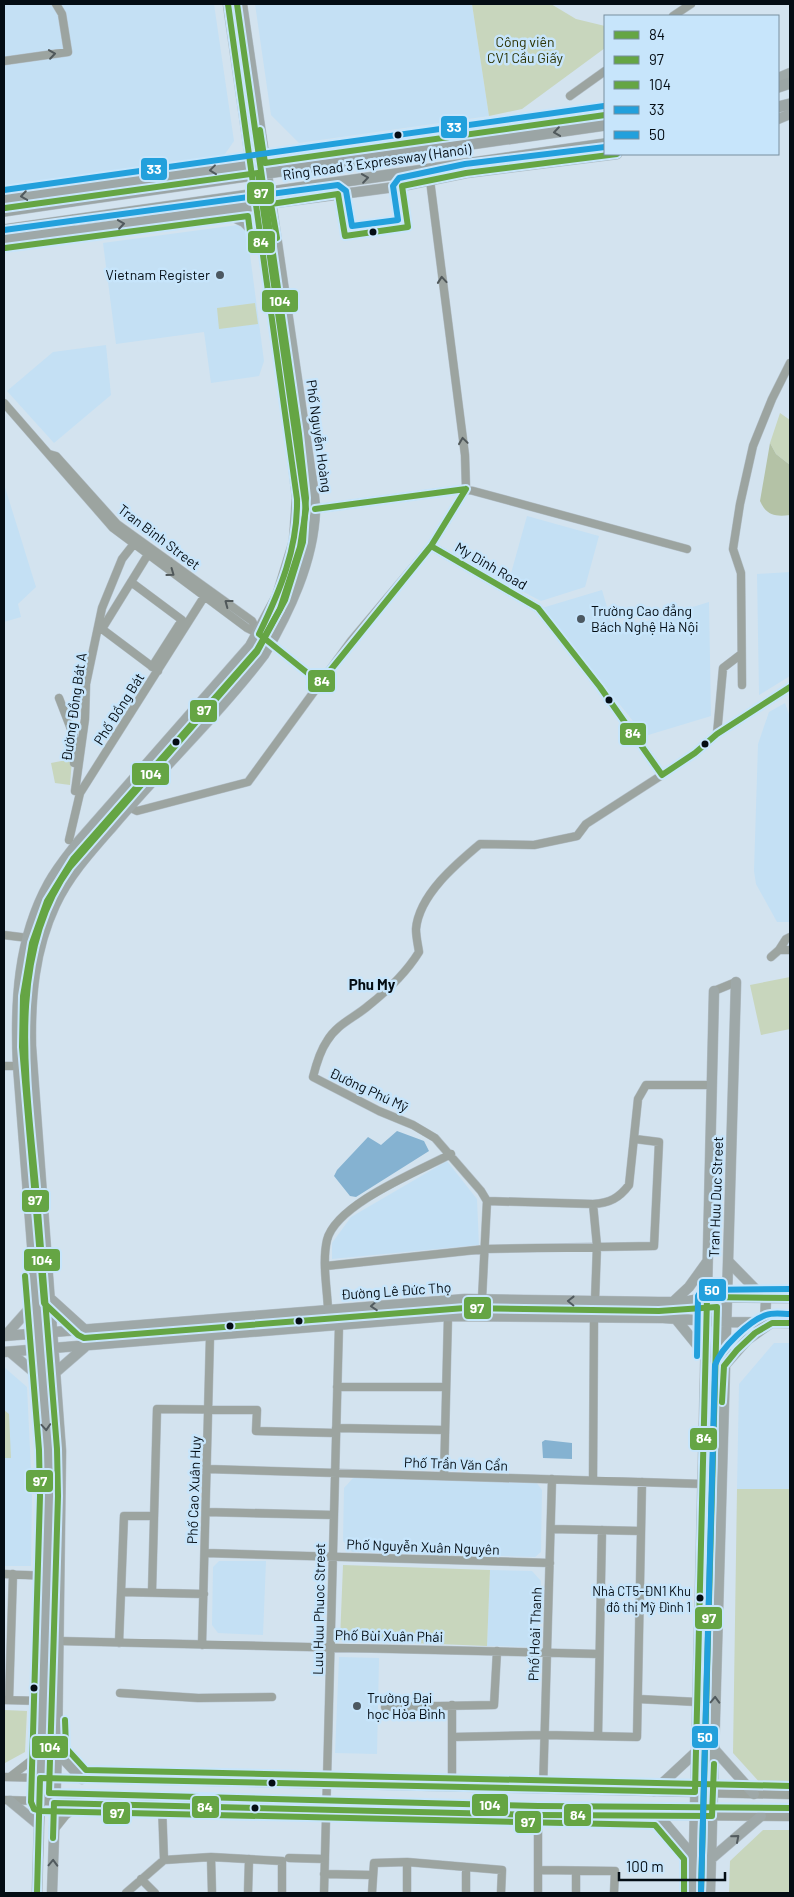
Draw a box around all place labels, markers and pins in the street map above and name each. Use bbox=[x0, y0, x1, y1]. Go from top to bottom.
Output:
unlabelled marker bbox=[393, 130, 403, 140]
unlabelled marker bbox=[368, 227, 378, 237]
place label: Vietnam Register bbox=[105, 266, 210, 283]
marker: Vietnam Register bbox=[214, 269, 226, 281]
place label: Trường Cao đẳng Bách Nghệ Hà Nội bbox=[591, 602, 699, 635]
marker: Trường Cao đẳng Bách Nghệ Hà Nội bbox=[575, 613, 587, 625]
unlabelled marker bbox=[604, 695, 614, 705]
unlabelled marker bbox=[171, 737, 181, 747]
unlabelled marker bbox=[700, 739, 710, 749]
unlabelled marker bbox=[294, 1316, 304, 1326]
unlabelled marker bbox=[225, 1321, 235, 1331]
place label: Nhà CT5-ĐN1 Khu đô thị Mỹ Đình 1 bbox=[592, 1583, 691, 1615]
marker: Nhà CT5-ĐN1 Khu đô thị Mỹ Đình 1 bbox=[695, 1593, 705, 1603]
unlabelled marker bbox=[29, 1683, 39, 1693]
place label: Trường Đại học Hòa Bình bbox=[367, 1689, 445, 1722]
marker: Trường Đại học Hòa Bình bbox=[351, 1700, 363, 1712]
unlabelled marker bbox=[267, 1778, 277, 1788]
unlabelled marker bbox=[250, 1803, 260, 1813]

